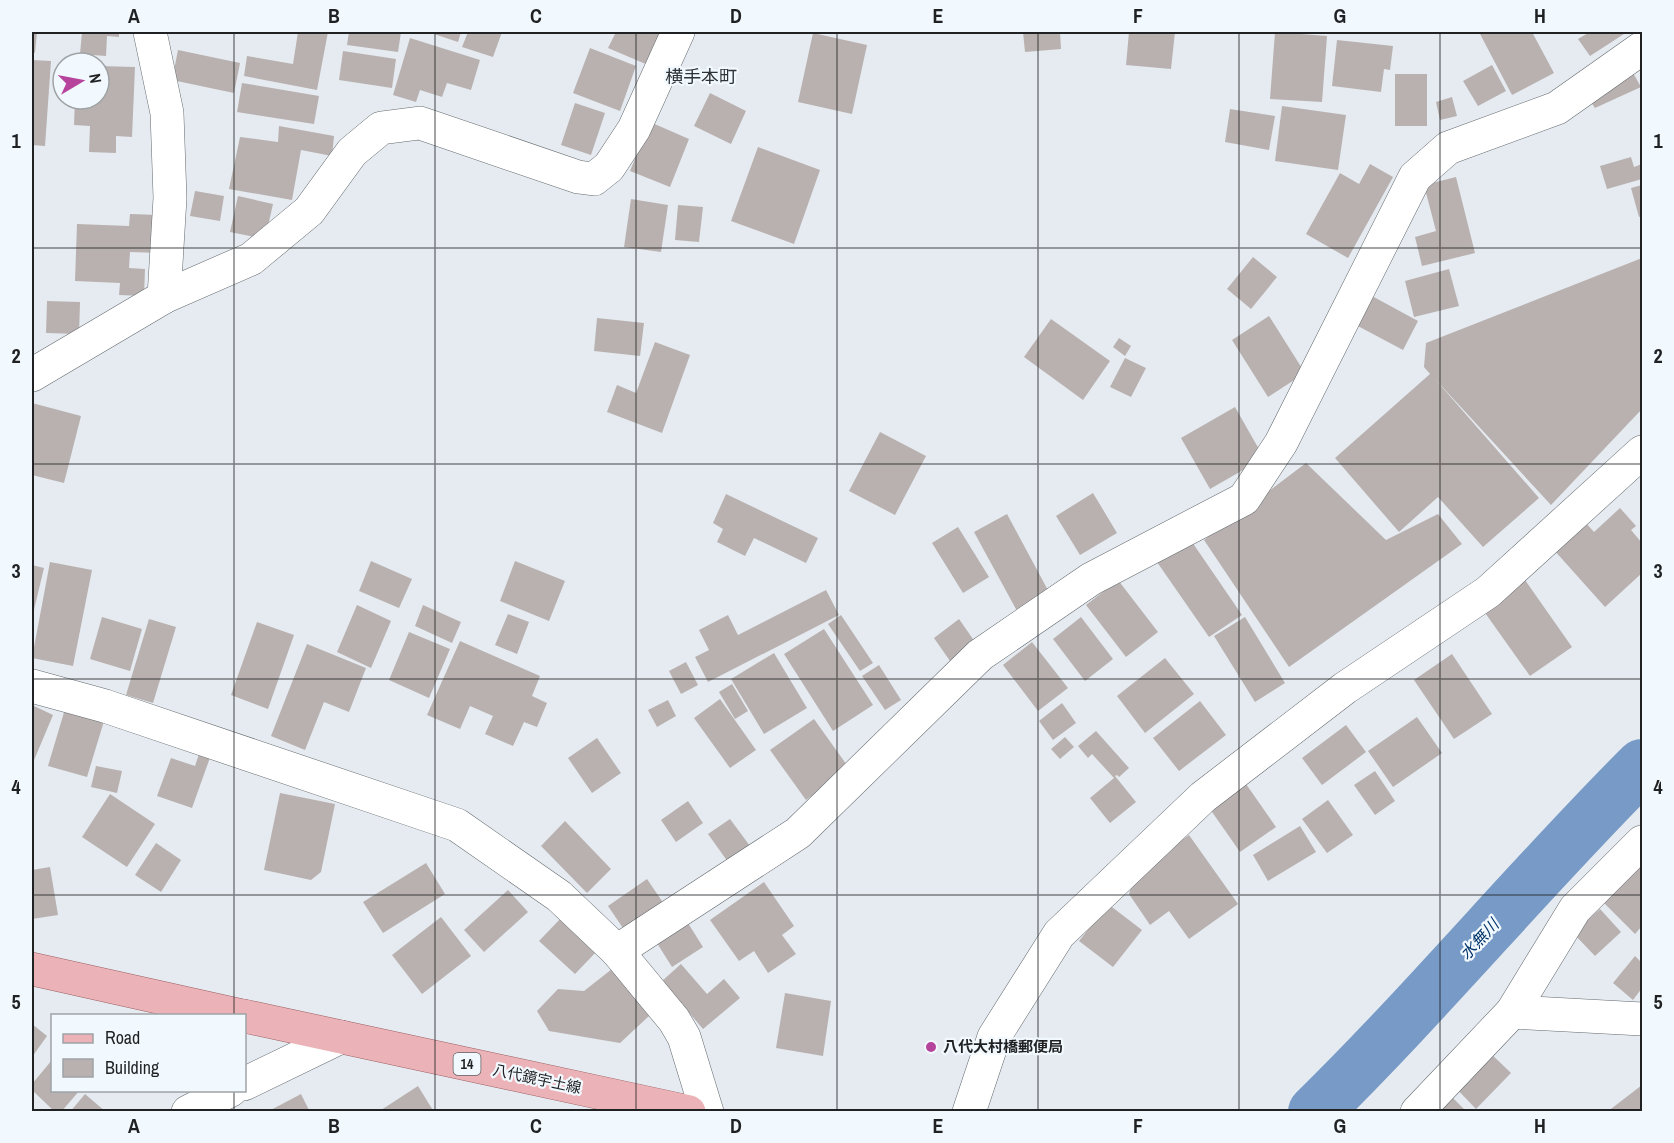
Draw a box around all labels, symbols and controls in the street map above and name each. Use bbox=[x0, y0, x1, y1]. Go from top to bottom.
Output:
text: A bbox=[128, 2, 140, 29]
text: B bbox=[328, 2, 340, 29]
text: C bbox=[530, 2, 542, 29]
text: D bbox=[730, 2, 742, 29]
text: E bbox=[933, 2, 944, 29]
text: F bbox=[1133, 2, 1143, 29]
text: G bbox=[1334, 2, 1346, 29]
text: H bbox=[1534, 2, 1546, 29]
north arrow bbox=[51, 51, 111, 111]
district label: 横手本町 bbox=[665, 64, 737, 89]
text: N bbox=[84, 72, 107, 85]
text: 1 bbox=[11, 127, 21, 154]
text: 1 bbox=[1653, 127, 1663, 154]
text: 2 bbox=[11, 342, 21, 369]
text: 2 bbox=[1653, 342, 1663, 369]
text: 3 bbox=[11, 557, 21, 584]
text: 3 bbox=[1653, 557, 1663, 584]
text: 4 bbox=[11, 773, 21, 800]
text: 4 bbox=[1653, 773, 1663, 800]
water label: 水無川 bbox=[1455, 912, 1505, 964]
text: 5 bbox=[11, 988, 21, 1015]
text: 5 bbox=[1653, 988, 1663, 1015]
legend bbox=[51, 1014, 246, 1092]
text: Road bbox=[105, 1025, 140, 1050]
place label: 八代大村橋郵便局 bbox=[943, 1036, 1063, 1057]
marker: 八代大村橋郵便局 bbox=[924, 1040, 938, 1054]
road number: 14 bbox=[454, 1053, 480, 1075]
text: Building bbox=[105, 1055, 160, 1080]
street label: 八代鏡宇土線 bbox=[491, 1059, 583, 1098]
text: A bbox=[128, 1112, 140, 1139]
text: B bbox=[328, 1112, 340, 1139]
text: C bbox=[530, 1112, 542, 1139]
text: D bbox=[730, 1112, 742, 1139]
text: E bbox=[933, 1112, 944, 1139]
text: F bbox=[1133, 1112, 1143, 1139]
text: G bbox=[1334, 1112, 1346, 1139]
text: H bbox=[1534, 1112, 1546, 1139]

